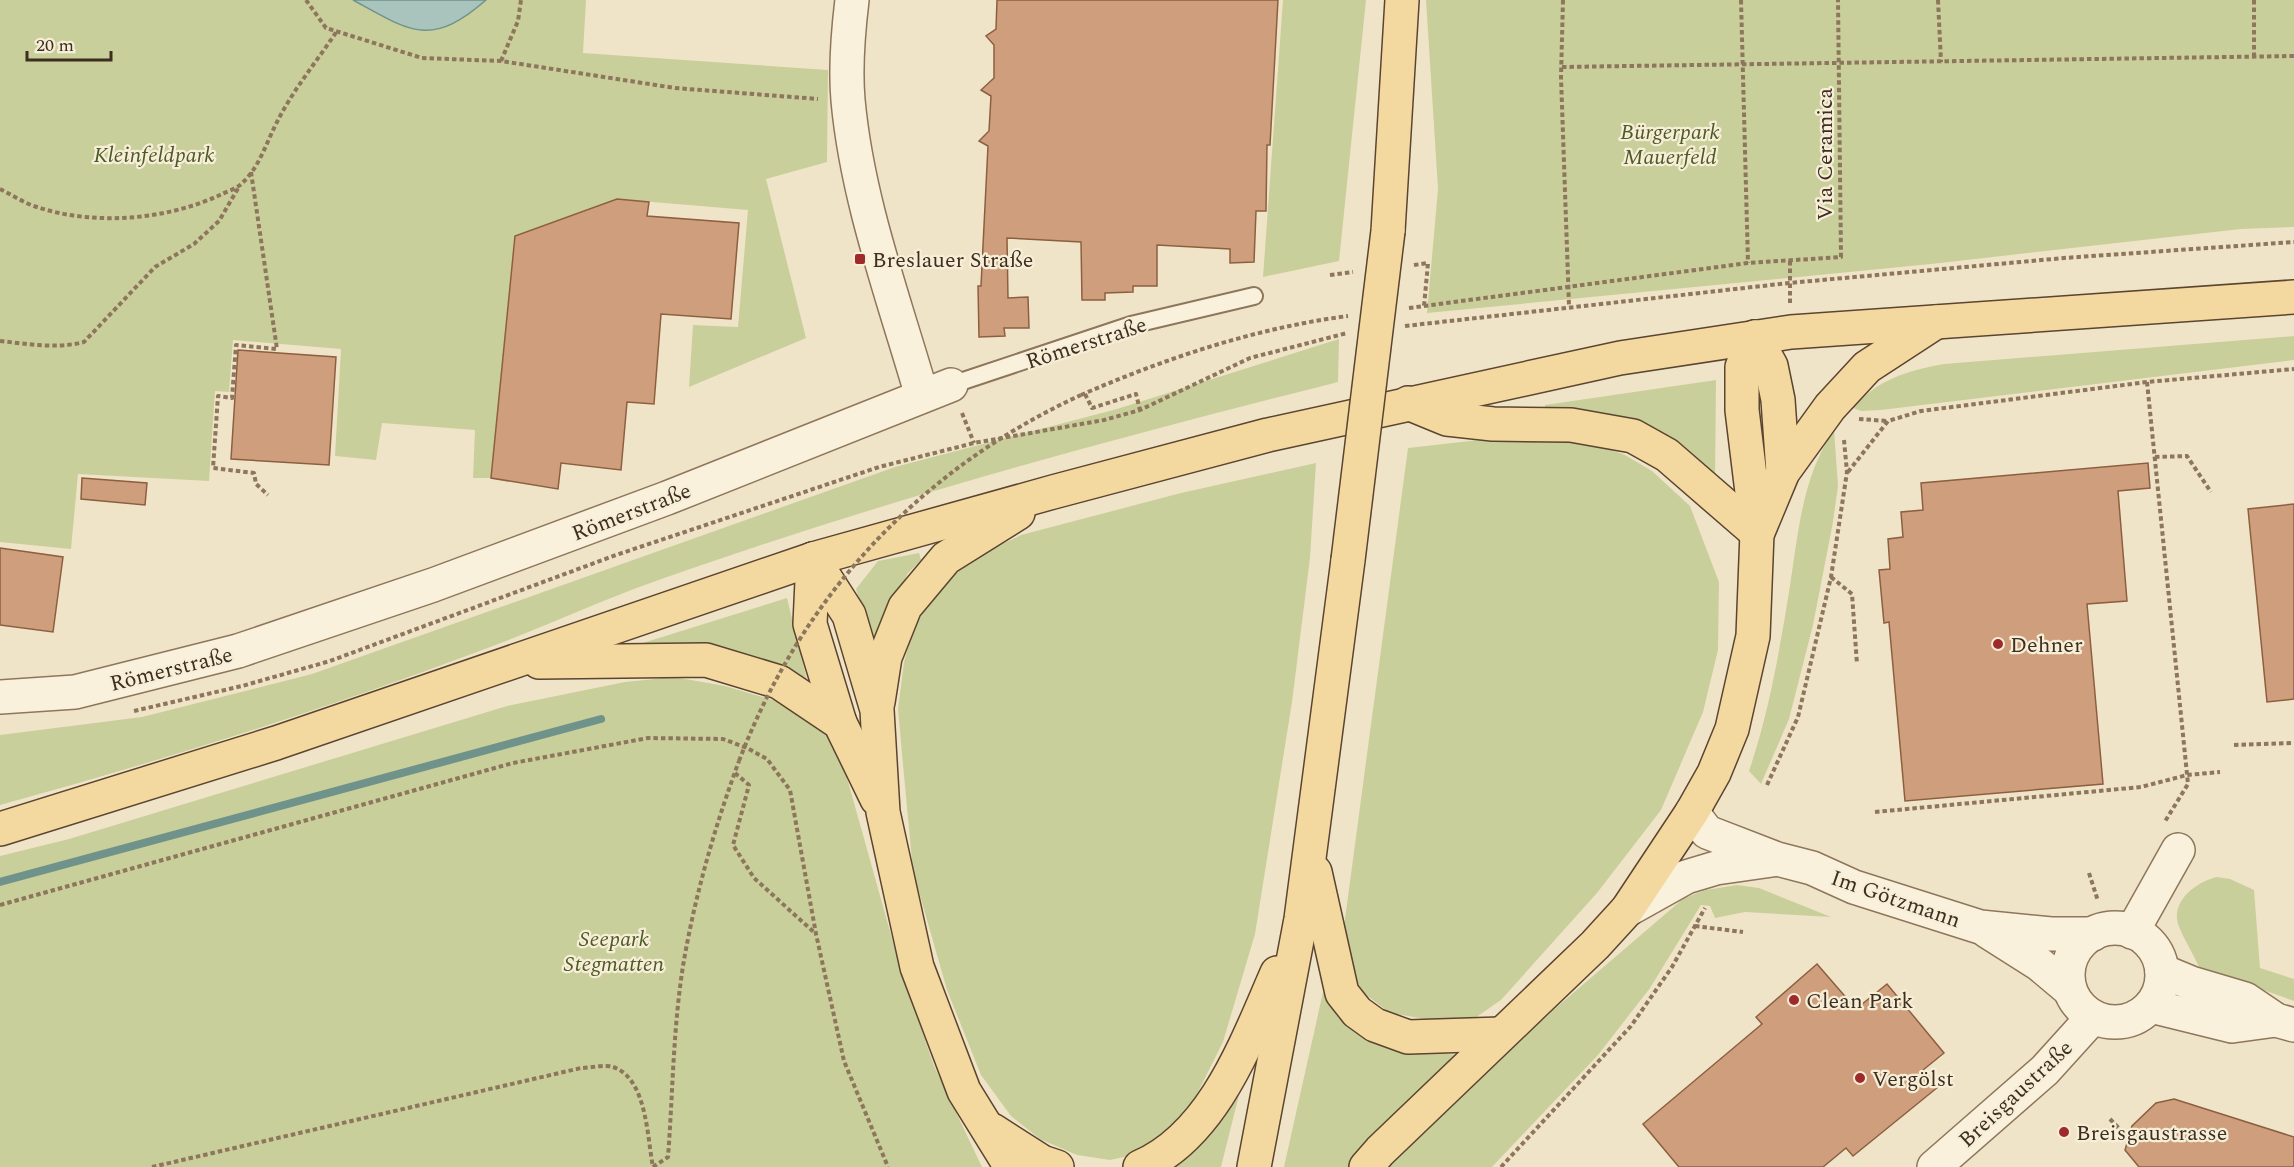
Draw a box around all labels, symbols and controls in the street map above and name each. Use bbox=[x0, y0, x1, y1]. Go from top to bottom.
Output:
scale bar bbox=[27, 24, 111, 62]
text: 20 m bbox=[36, 32, 74, 59]
street label: Via Ceramica bbox=[1809, 87, 1842, 220]
park label: Bürgerpark Mauerfeld bbox=[1620, 116, 1720, 174]
park label: Kleinfeldpark bbox=[93, 139, 215, 172]
place label: Breslauer Straße bbox=[872, 244, 1033, 277]
marker: Breslauer Straße bbox=[853, 252, 867, 266]
street label: Römerstraße bbox=[1022, 308, 1151, 379]
street label: Römerstraße bbox=[567, 474, 696, 550]
place label: Dehner bbox=[2010, 629, 2083, 662]
marker: Dehner bbox=[1991, 637, 2005, 651]
street label: Römerstraße bbox=[106, 638, 236, 701]
street label: Im Götzmann bbox=[1826, 862, 1965, 937]
park label: Seepark Stegmatten bbox=[564, 923, 664, 981]
place label: Clean Park bbox=[1806, 985, 1914, 1018]
marker: Clean Park bbox=[1787, 993, 1801, 1007]
street label: Breisgaustraße bbox=[1951, 1032, 2081, 1156]
place label: Vergölst bbox=[1872, 1063, 1954, 1096]
marker: Vergölst bbox=[1853, 1071, 1867, 1085]
place label: Breisgaustrasse bbox=[2076, 1117, 2227, 1150]
marker: Breisgaustrasse bbox=[2057, 1125, 2071, 1139]

